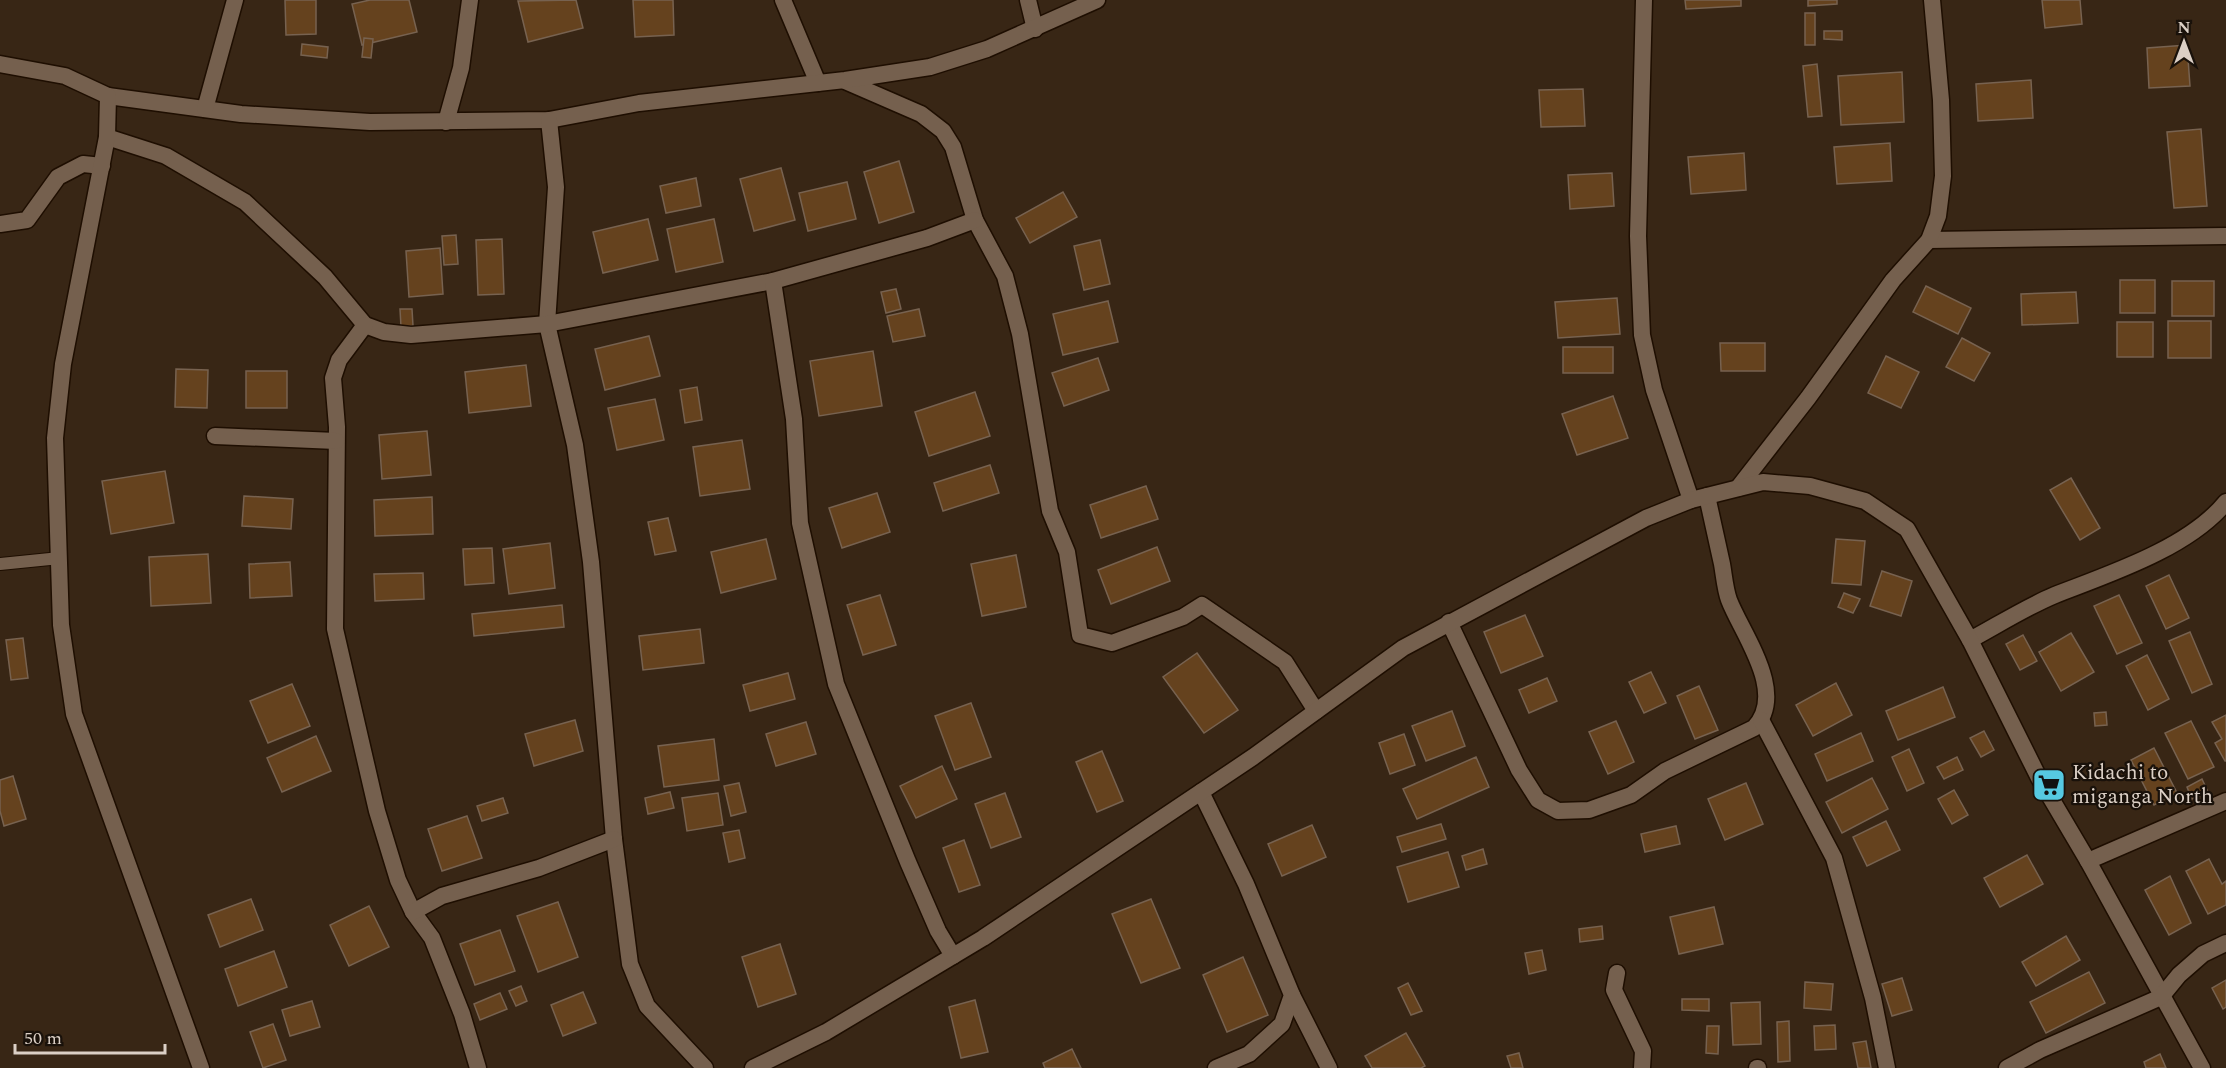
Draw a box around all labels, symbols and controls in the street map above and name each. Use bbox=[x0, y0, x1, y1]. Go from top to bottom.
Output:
north arrow bbox=[2154, 12, 2214, 72]
text: N bbox=[2177, 16, 2191, 40]
place label: Kidachi to miganga North bbox=[2072, 757, 2213, 813]
supermarket icon: Kidachi to miganga North bbox=[2031, 767, 2067, 803]
scale bar bbox=[15, 1017, 165, 1055]
text: 50 m bbox=[24, 1025, 62, 1052]

